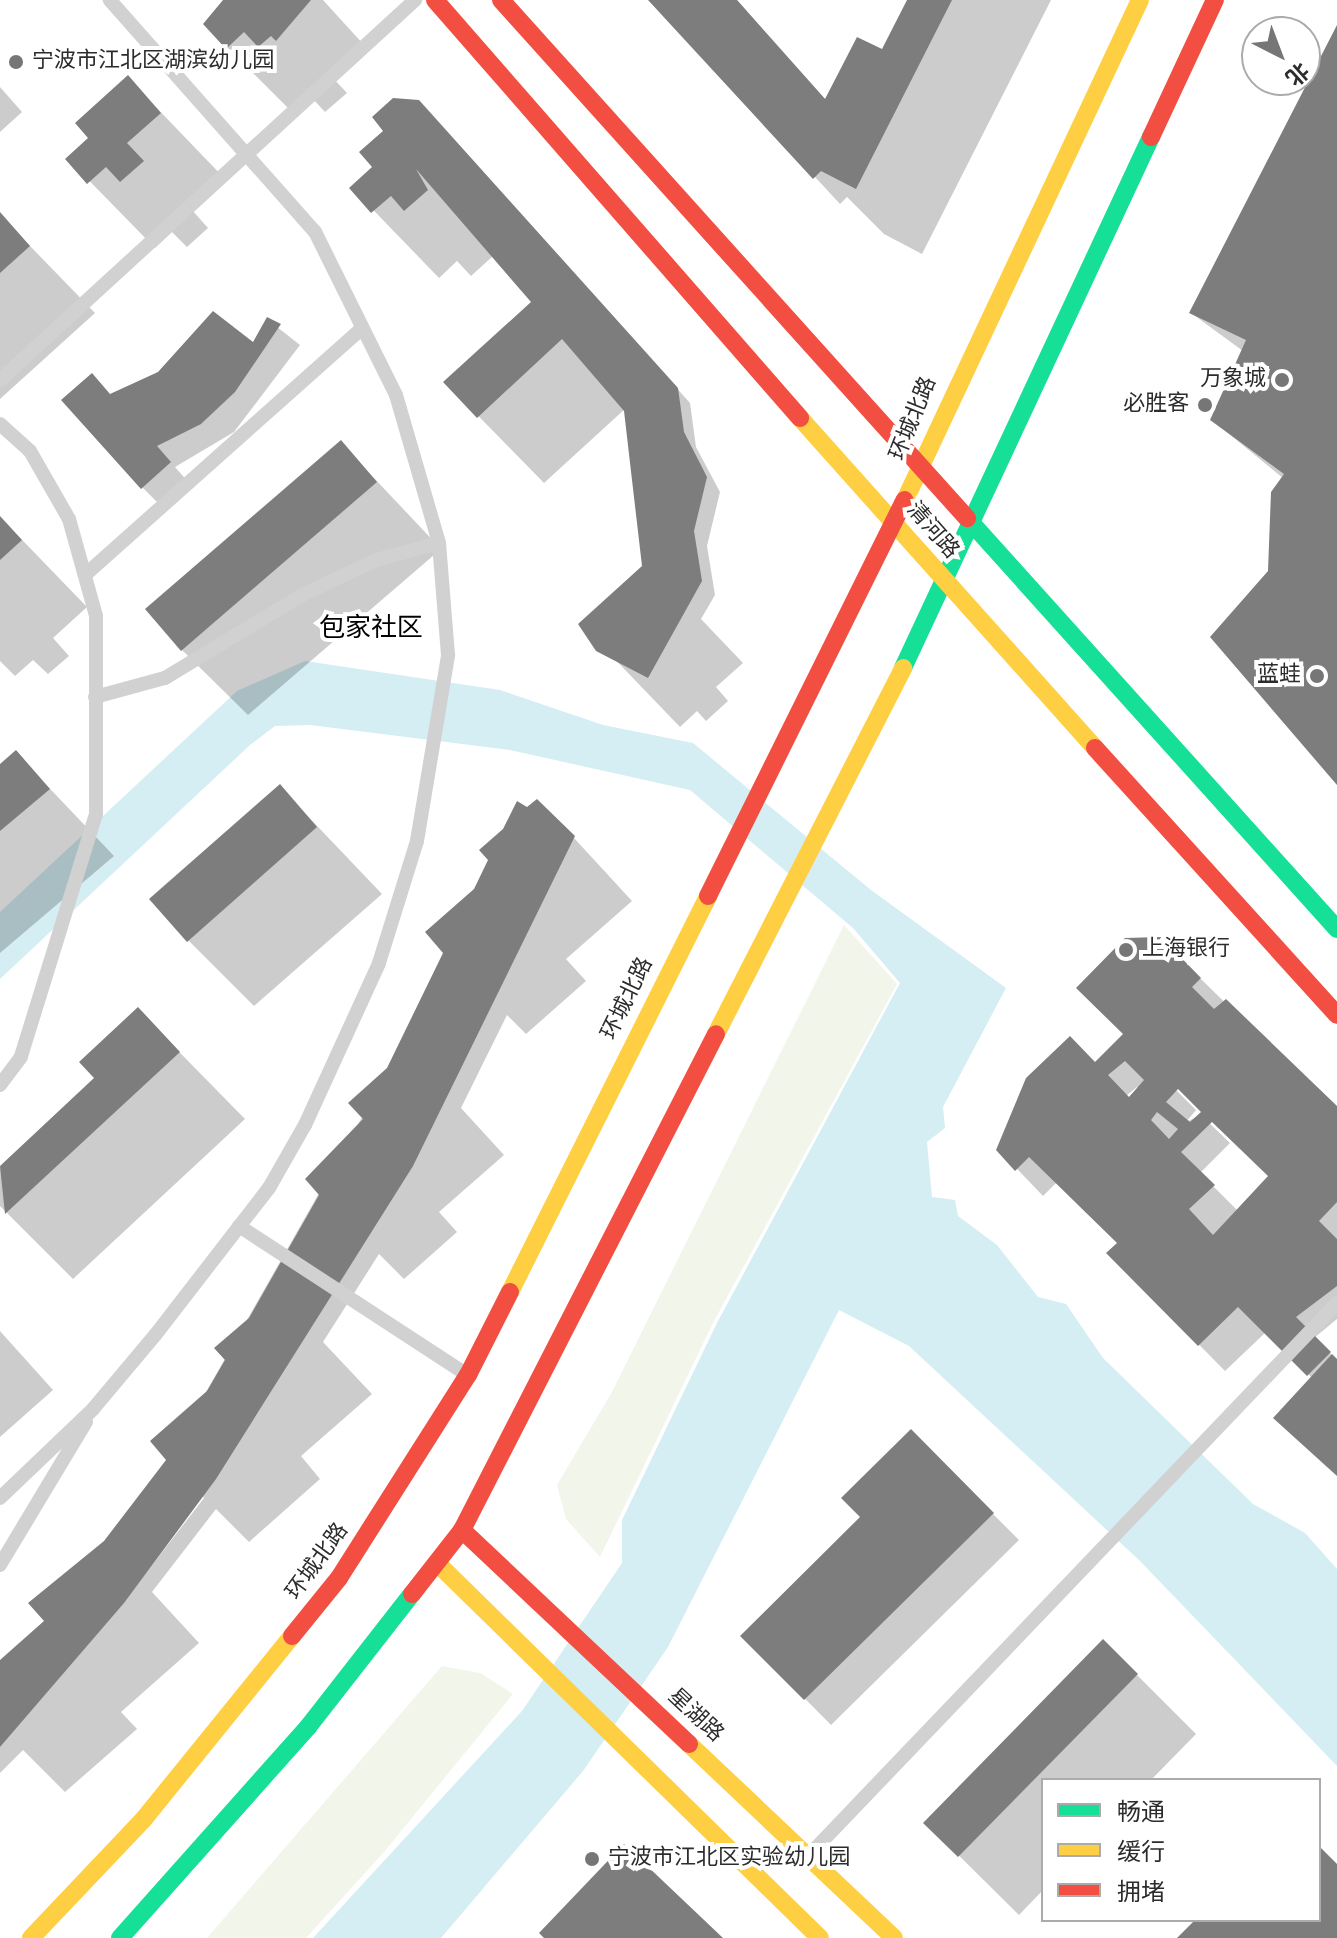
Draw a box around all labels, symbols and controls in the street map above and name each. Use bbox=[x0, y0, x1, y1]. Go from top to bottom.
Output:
north arrow bbox=[1241, 16, 1321, 96]
place label: 宁波市江北区湖滨幼儿园 bbox=[32, 49, 274, 75]
marker: 宁波市江北区湖滨幼儿园 bbox=[7, 53, 25, 71]
text: 北 bbox=[1279, 55, 1313, 90]
place label: 万象城 bbox=[1200, 367, 1266, 393]
marker: 万象城 bbox=[1273, 371, 1291, 389]
street label: 环城北路 bbox=[885, 373, 943, 465]
place label: 必胜客 bbox=[1123, 392, 1189, 418]
marker: 必胜客 bbox=[1196, 396, 1214, 414]
street label: 清河路 bbox=[900, 497, 964, 565]
district label: 包家社区 bbox=[319, 614, 423, 646]
place label: 蓝蛙 bbox=[1257, 663, 1301, 689]
marker: 蓝蛙 bbox=[1308, 667, 1326, 685]
place label: 上海银行 bbox=[1142, 937, 1230, 963]
marker: 上海银行 bbox=[1117, 941, 1135, 959]
street label: 环城北路 bbox=[597, 954, 659, 1044]
street label: 环城北路 bbox=[281, 1519, 355, 1605]
street label: 星湖路 bbox=[662, 1684, 728, 1748]
legend bbox=[1041, 1778, 1321, 1922]
text: 畅通 bbox=[1117, 1799, 1165, 1829]
text: 缓行 bbox=[1117, 1839, 1165, 1869]
place label: 宁波市江北区实验幼儿园 bbox=[608, 1846, 850, 1872]
marker: 宁波市江北区实验幼儿园 bbox=[583, 1850, 601, 1868]
text: 拥堵 bbox=[1117, 1879, 1165, 1909]

